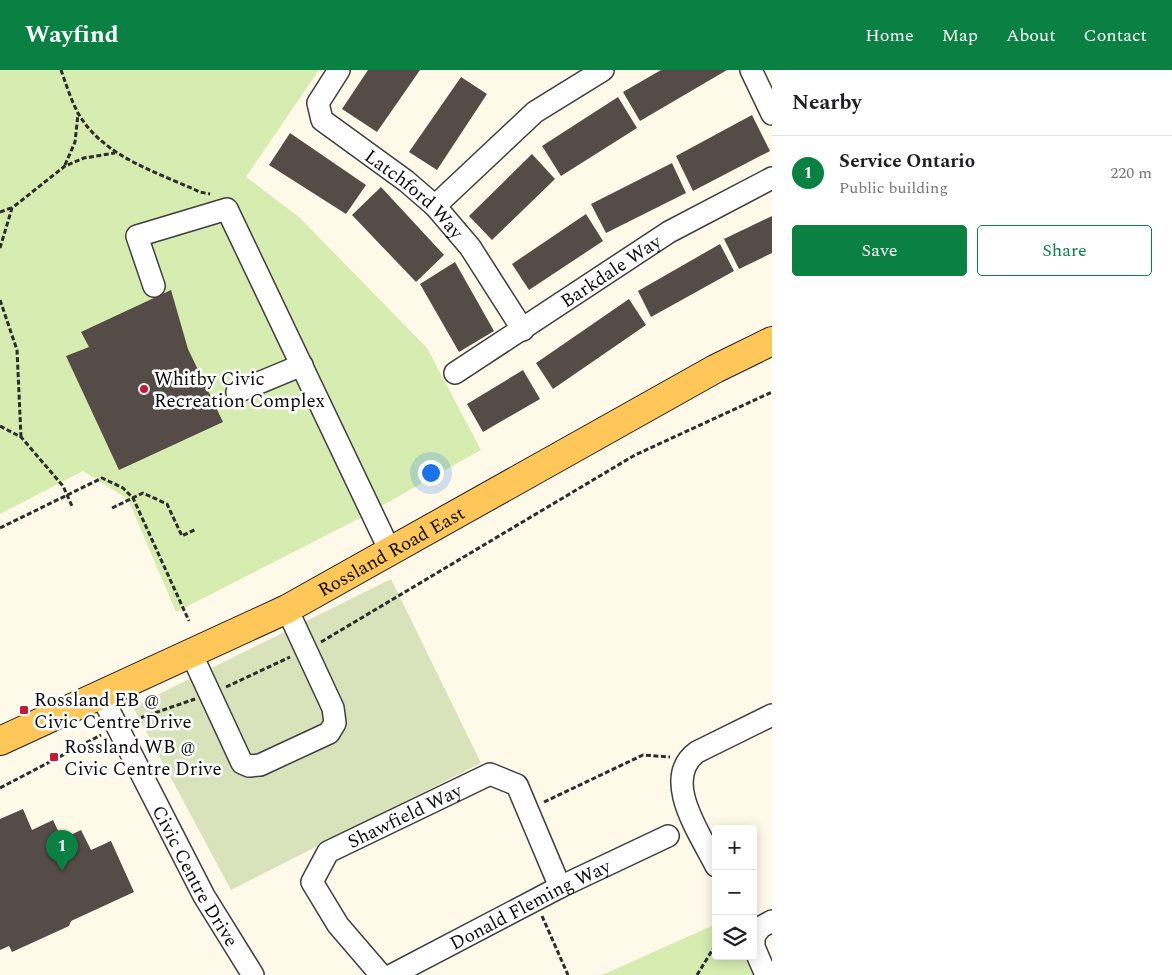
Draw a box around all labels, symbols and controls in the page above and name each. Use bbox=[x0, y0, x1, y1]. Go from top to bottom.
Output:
text: Wayfind bbox=[25, 17, 119, 53]
text: Home bbox=[865, 22, 914, 49]
text: Map bbox=[942, 22, 978, 49]
text: About bbox=[1006, 22, 1056, 49]
text: Contact bbox=[1084, 22, 1147, 49]
text: Nearby bbox=[792, 87, 862, 119]
street label: Latchford Way bbox=[358, 143, 470, 246]
text: Service Ontario bbox=[839, 147, 975, 176]
text: 1 bbox=[804, 161, 812, 185]
text: 220 m bbox=[1110, 161, 1152, 185]
text: Public building bbox=[839, 176, 948, 200]
button: Save bbox=[792, 225, 967, 276]
button: Share bbox=[977, 225, 1152, 276]
street label: Barkdale Way bbox=[555, 228, 668, 316]
place label: Whitby Civic Recreation Complex bbox=[154, 365, 325, 416]
marker: Whitby Civic Recreation Complex bbox=[138, 383, 150, 395]
your location bbox=[418, 460, 444, 486]
street label: Rossland Road East bbox=[313, 499, 471, 605]
place label: Rossland EB @ Civic Centre Drive bbox=[34, 686, 192, 737]
marker: Rossland EB @ Civic Centre Drive bbox=[18, 704, 30, 716]
place label: Rossland WB @ Civic Centre Drive bbox=[64, 733, 222, 784]
marker: Rossland WB @ Civic Centre Drive bbox=[48, 751, 60, 763]
street label: Shawfield Way bbox=[343, 776, 468, 857]
street label: Civic Centre Drive bbox=[144, 800, 245, 953]
map controls bbox=[712, 825, 757, 960]
button: + bbox=[712, 825, 757, 870]
pin: 1 bbox=[46, 830, 78, 871]
street label: Donald Fleming Way bbox=[445, 852, 616, 958]
button: − bbox=[712, 870, 757, 915]
button: layers bbox=[712, 915, 757, 960]

